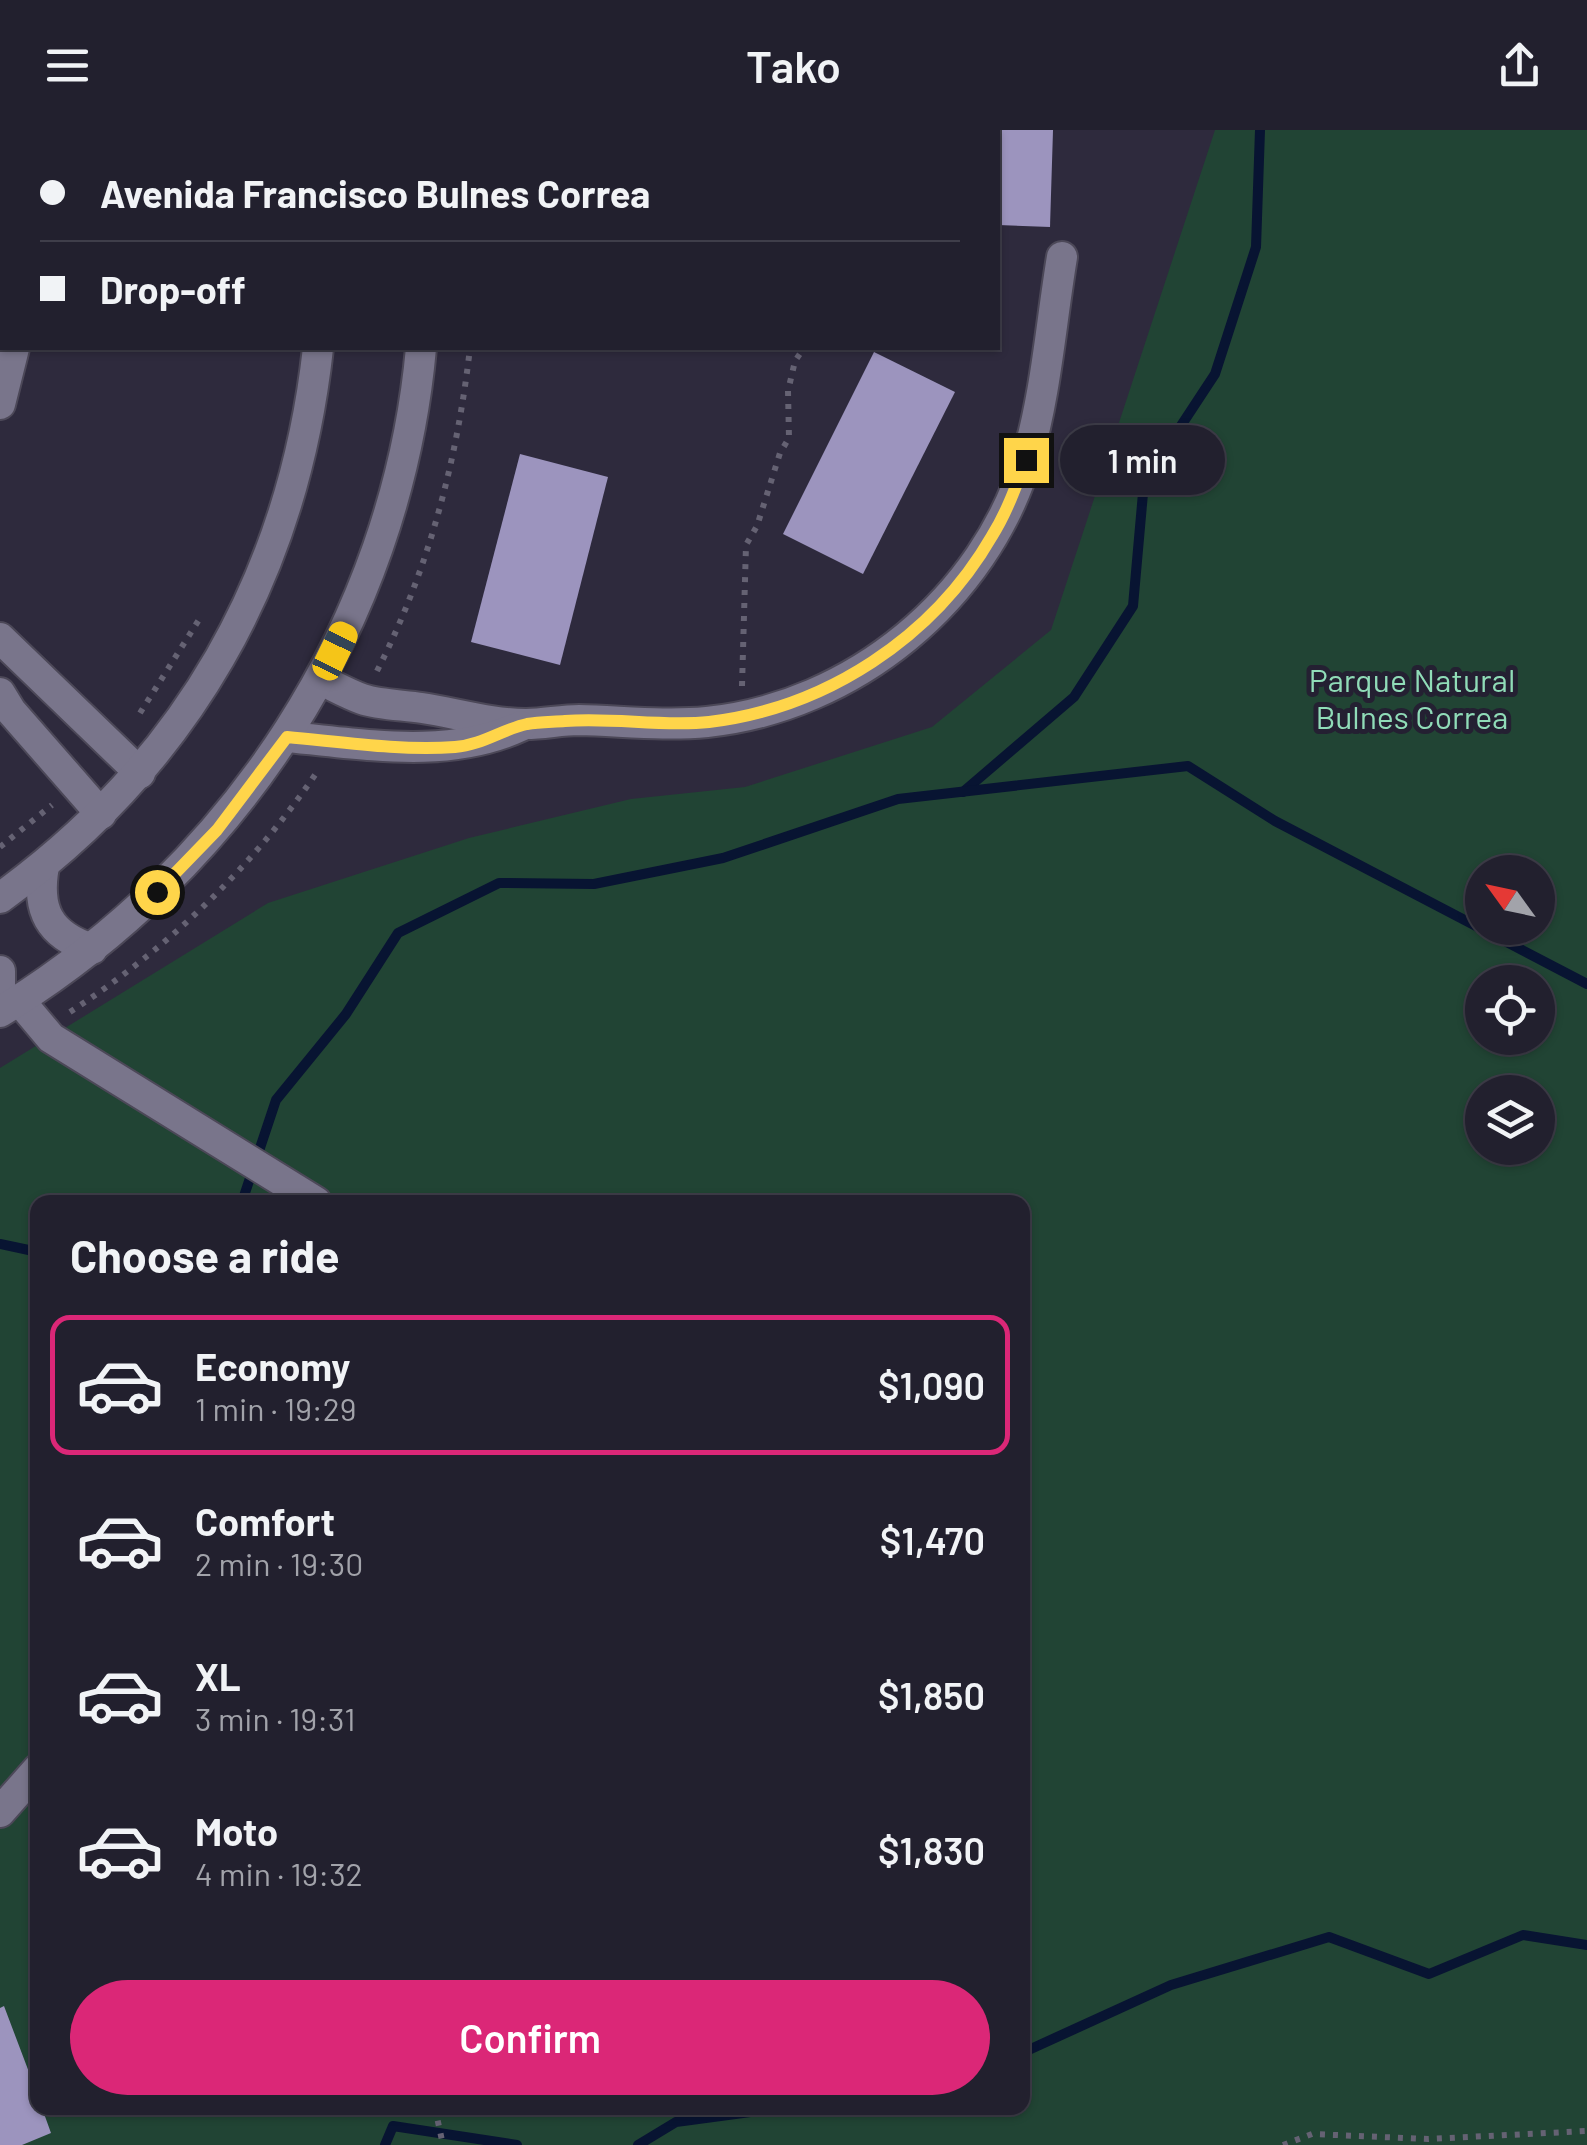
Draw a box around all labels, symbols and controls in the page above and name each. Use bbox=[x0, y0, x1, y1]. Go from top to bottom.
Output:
icon: menu bbox=[40, 38, 95, 93]
text: Tako bbox=[746, 38, 841, 92]
icon: share bbox=[1492, 38, 1547, 93]
text: Avenida Francisco Bulnes Correa bbox=[100, 170, 650, 216]
text: Drop-off bbox=[100, 266, 246, 312]
callout: 1 min bbox=[1061, 425, 1226, 495]
route end bbox=[1004, 438, 1049, 483]
text: 1 min bbox=[1108, 441, 1177, 479]
car bbox=[308, 617, 362, 685]
park label: Parque Natural Bulnes Correa bbox=[1309, 660, 1515, 735]
north arrow bbox=[1465, 855, 1555, 945]
map controls bbox=[1465, 855, 1555, 1165]
route start bbox=[135, 870, 180, 915]
button: locate bbox=[1465, 965, 1555, 1055]
button: layers bbox=[1465, 1075, 1555, 1165]
text: Choose a ride bbox=[70, 1228, 340, 1282]
icon: car bbox=[75, 1340, 165, 1430]
text: Economy bbox=[195, 1343, 350, 1389]
text: $1,090 bbox=[878, 1362, 985, 1408]
text: 1 min · 19:29 bbox=[195, 1389, 357, 1427]
icon: car bbox=[75, 1495, 165, 1585]
text: Comfort bbox=[195, 1498, 335, 1544]
text: $1,470 bbox=[880, 1517, 985, 1563]
text: 2 min · 19:30 bbox=[195, 1544, 363, 1582]
icon: car bbox=[75, 1650, 165, 1740]
text: XL bbox=[195, 1653, 241, 1699]
text: $1,850 bbox=[878, 1672, 985, 1718]
text: 3 min · 19:31 bbox=[195, 1699, 355, 1737]
icon: car bbox=[75, 1805, 165, 1895]
text: Moto bbox=[195, 1808, 278, 1854]
text: $1,830 bbox=[878, 1827, 985, 1873]
text: 4 min · 19:32 bbox=[195, 1854, 363, 1892]
button: Confirm bbox=[70, 1980, 990, 2095]

